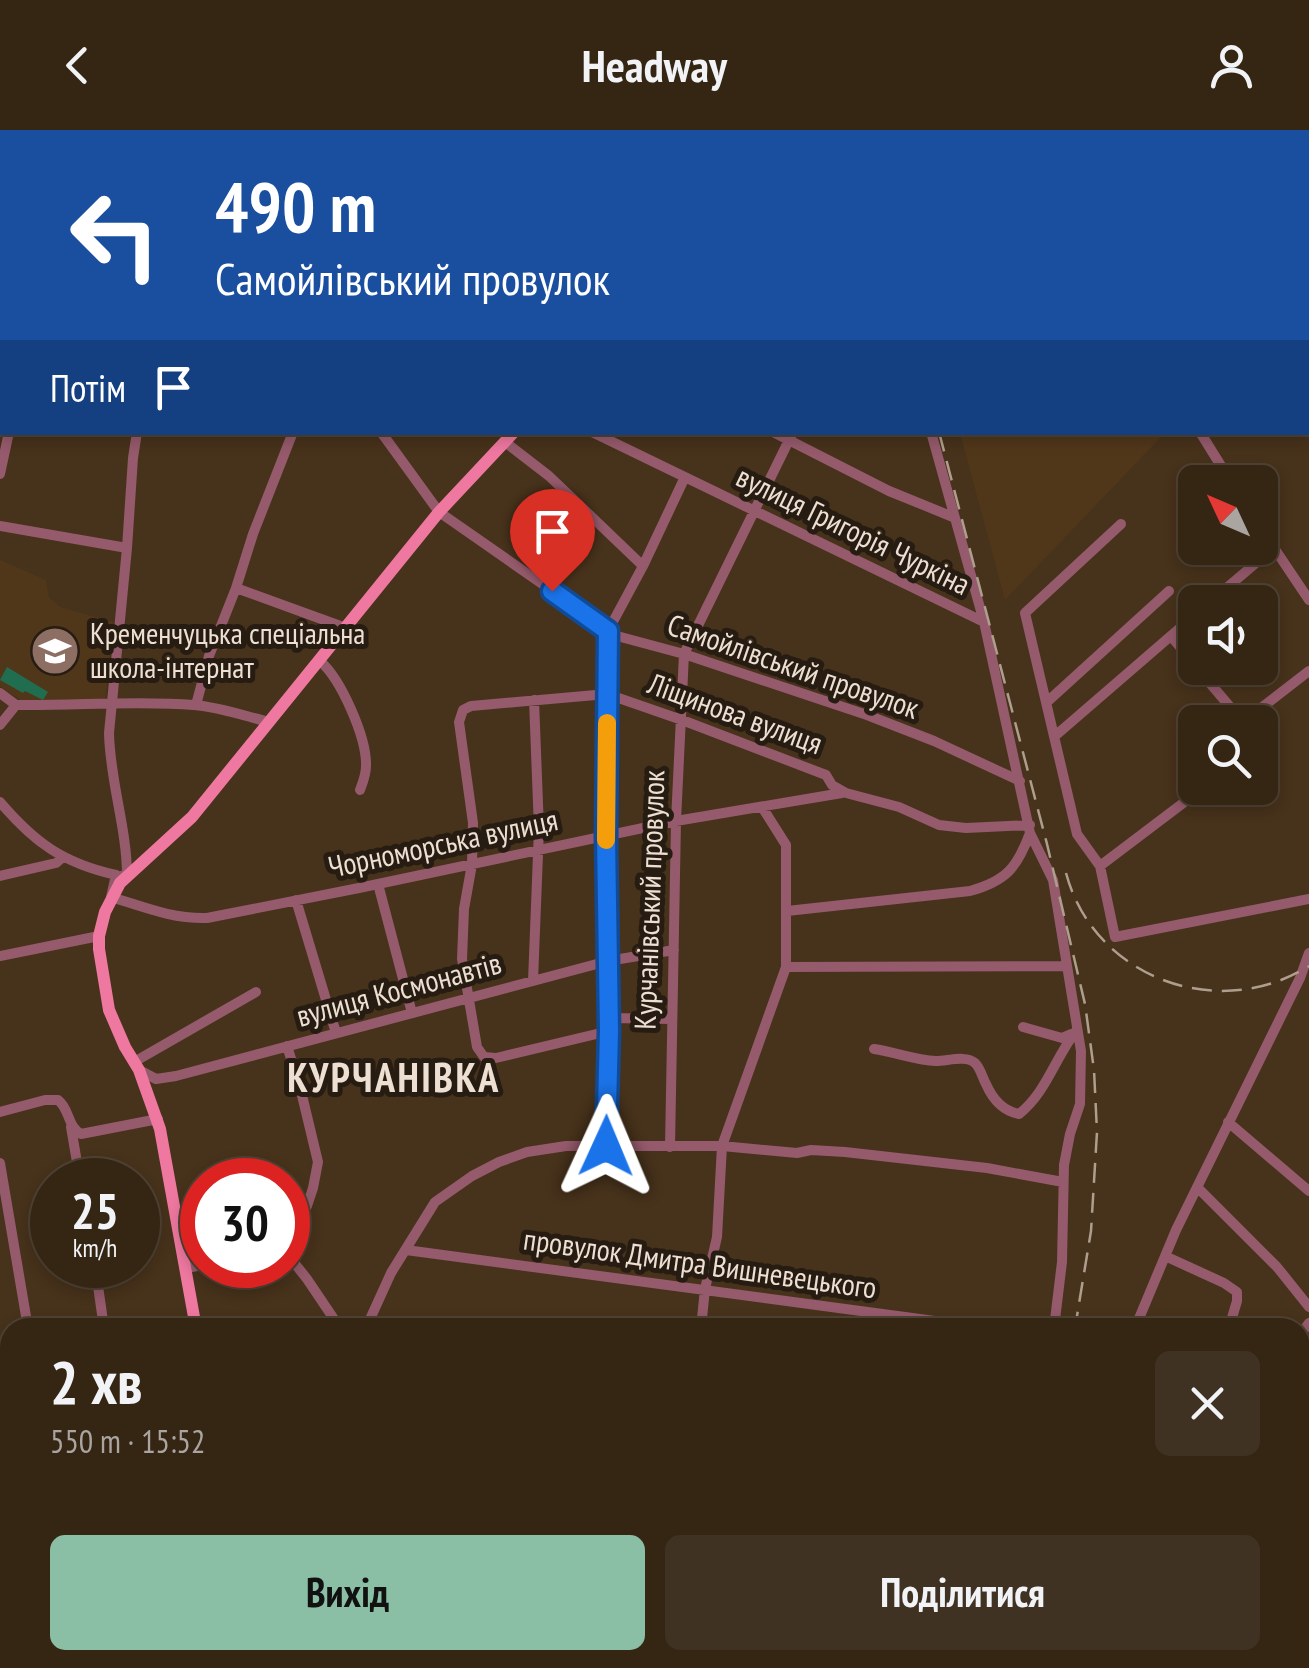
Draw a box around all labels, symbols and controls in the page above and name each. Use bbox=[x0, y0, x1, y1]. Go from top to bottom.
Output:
text: Headway bbox=[582, 36, 727, 94]
icon: back bbox=[50, 38, 105, 93]
icon: person bbox=[1204, 38, 1259, 93]
text: 490 m bbox=[215, 161, 376, 251]
icon: left bbox=[50, 170, 180, 300]
text: Самойлівський провулок bbox=[215, 249, 610, 307]
icon: arrive bbox=[146, 360, 201, 415]
text: Потім bbox=[50, 363, 126, 412]
street label: вулиця Григорія Чуркіна bbox=[731, 456, 977, 603]
north arrow bbox=[1178, 465, 1278, 565]
map controls bbox=[1178, 465, 1278, 805]
pin bbox=[510, 489, 595, 592]
icon: arrive bbox=[525, 504, 580, 559]
button: sound bbox=[1178, 585, 1278, 685]
street label: Самойлівський провулок bbox=[663, 604, 925, 727]
place label: Кременчуцька спеціальна школа-інтернат bbox=[90, 613, 365, 686]
school or university icon: Кременчуцька спеціальна школа-інтернат bbox=[29, 625, 81, 677]
street label: Ліщинова вулиця bbox=[642, 663, 828, 762]
button: search bbox=[1178, 705, 1278, 805]
street label: Курчанівський провулок bbox=[624, 769, 673, 1030]
street label: Чорноморська вулиця bbox=[324, 799, 561, 886]
street label: вулиця Космонавтів bbox=[292, 942, 505, 1035]
district label: КУРЧАНІВКА bbox=[287, 1051, 501, 1103]
position arrow bbox=[554, 1094, 658, 1198]
speed limit sign: 30 bbox=[180, 1158, 310, 1288]
text: 25 bbox=[71, 1178, 119, 1243]
street label: провулок Дмитра Вишневецького bbox=[521, 1218, 879, 1307]
text: km/h bbox=[73, 1232, 117, 1264]
text: 2 хв bbox=[50, 1343, 142, 1421]
button: close bbox=[1155, 1351, 1260, 1456]
text: 550 m · 15:52 bbox=[50, 1420, 205, 1462]
button: Вихід bbox=[50, 1535, 645, 1650]
button: Поділитися bbox=[665, 1535, 1260, 1650]

